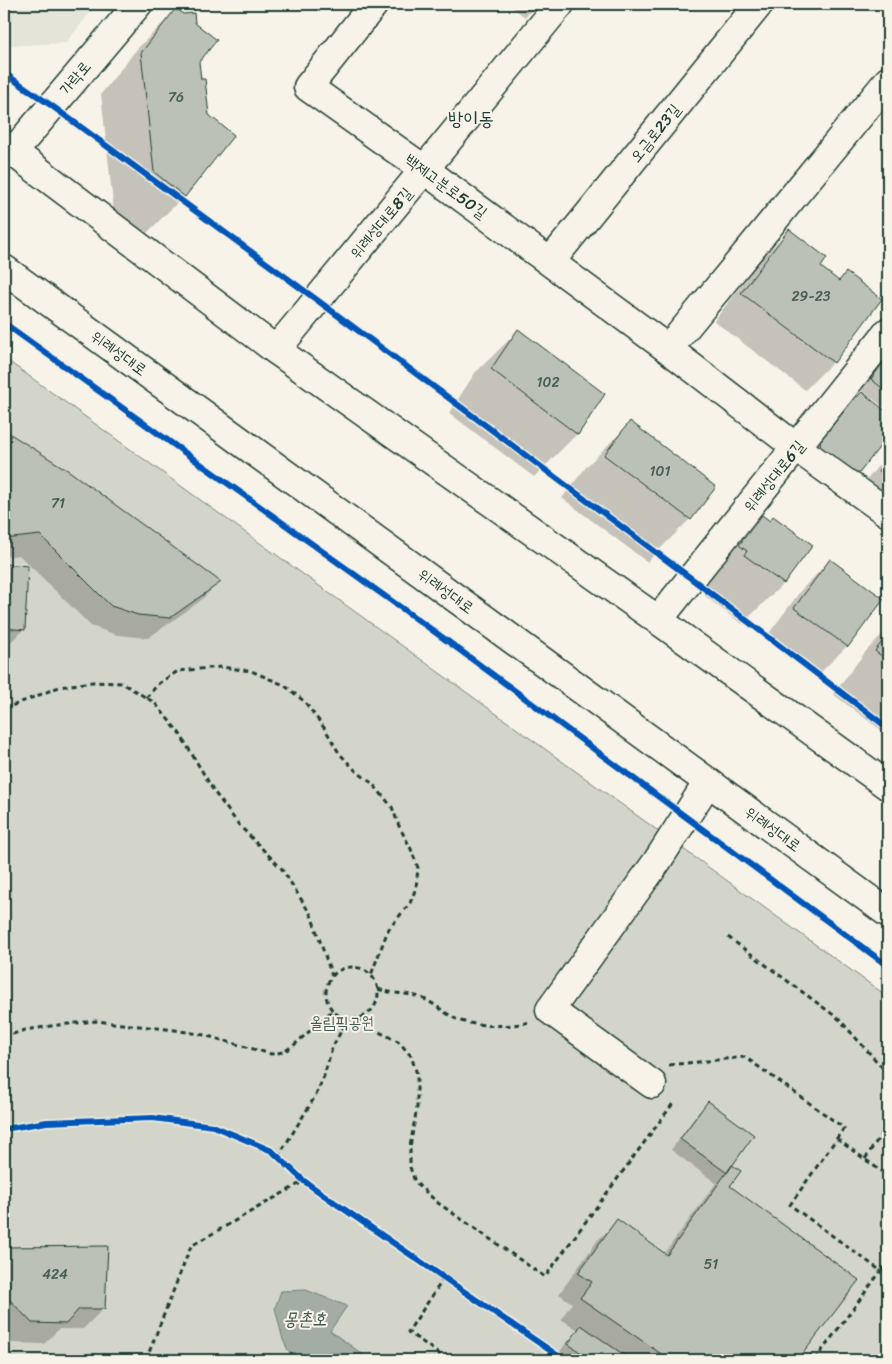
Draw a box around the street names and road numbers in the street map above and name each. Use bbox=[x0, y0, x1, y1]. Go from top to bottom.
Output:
street label: 가락로 bbox=[51, 54, 99, 102]
street label: 오금로23길 bbox=[622, 97, 688, 169]
street label: 백제고분로50길 bbox=[398, 146, 494, 226]
street label: 위례성대로8길 bbox=[342, 180, 420, 266]
street label: 위례성대로 bbox=[84, 322, 154, 384]
street label: 위례성대로6길 bbox=[736, 433, 813, 519]
street label: 위례성대로 bbox=[411, 560, 481, 622]
street label: 위례성대로 bbox=[738, 798, 808, 860]

